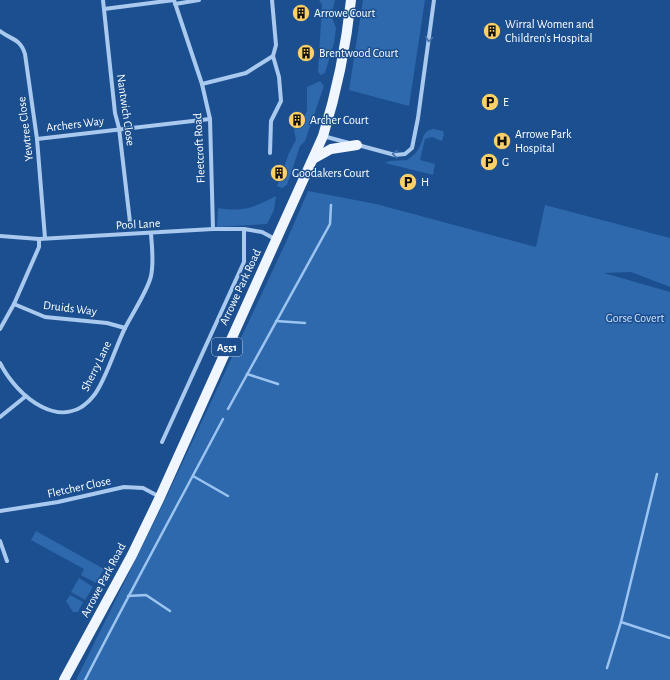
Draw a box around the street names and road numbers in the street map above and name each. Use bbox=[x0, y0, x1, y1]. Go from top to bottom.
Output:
street label: Nantwich Close bbox=[115, 73, 137, 147]
street label: Yewtree Close bbox=[15, 96, 35, 162]
street label: Fleetcroft Road bbox=[191, 113, 207, 183]
street label: Archers Way bbox=[46, 115, 105, 134]
street label: Pool Lane bbox=[115, 217, 161, 231]
street label: Arrowe Park Road bbox=[217, 247, 263, 327]
street label: Druids Way bbox=[42, 299, 97, 318]
road number: A551 bbox=[212, 338, 242, 356]
street label: Sherry Lane bbox=[79, 339, 114, 394]
street label: Fletcher Close bbox=[46, 474, 112, 500]
street label: Arrowe Park Road bbox=[78, 541, 128, 619]

